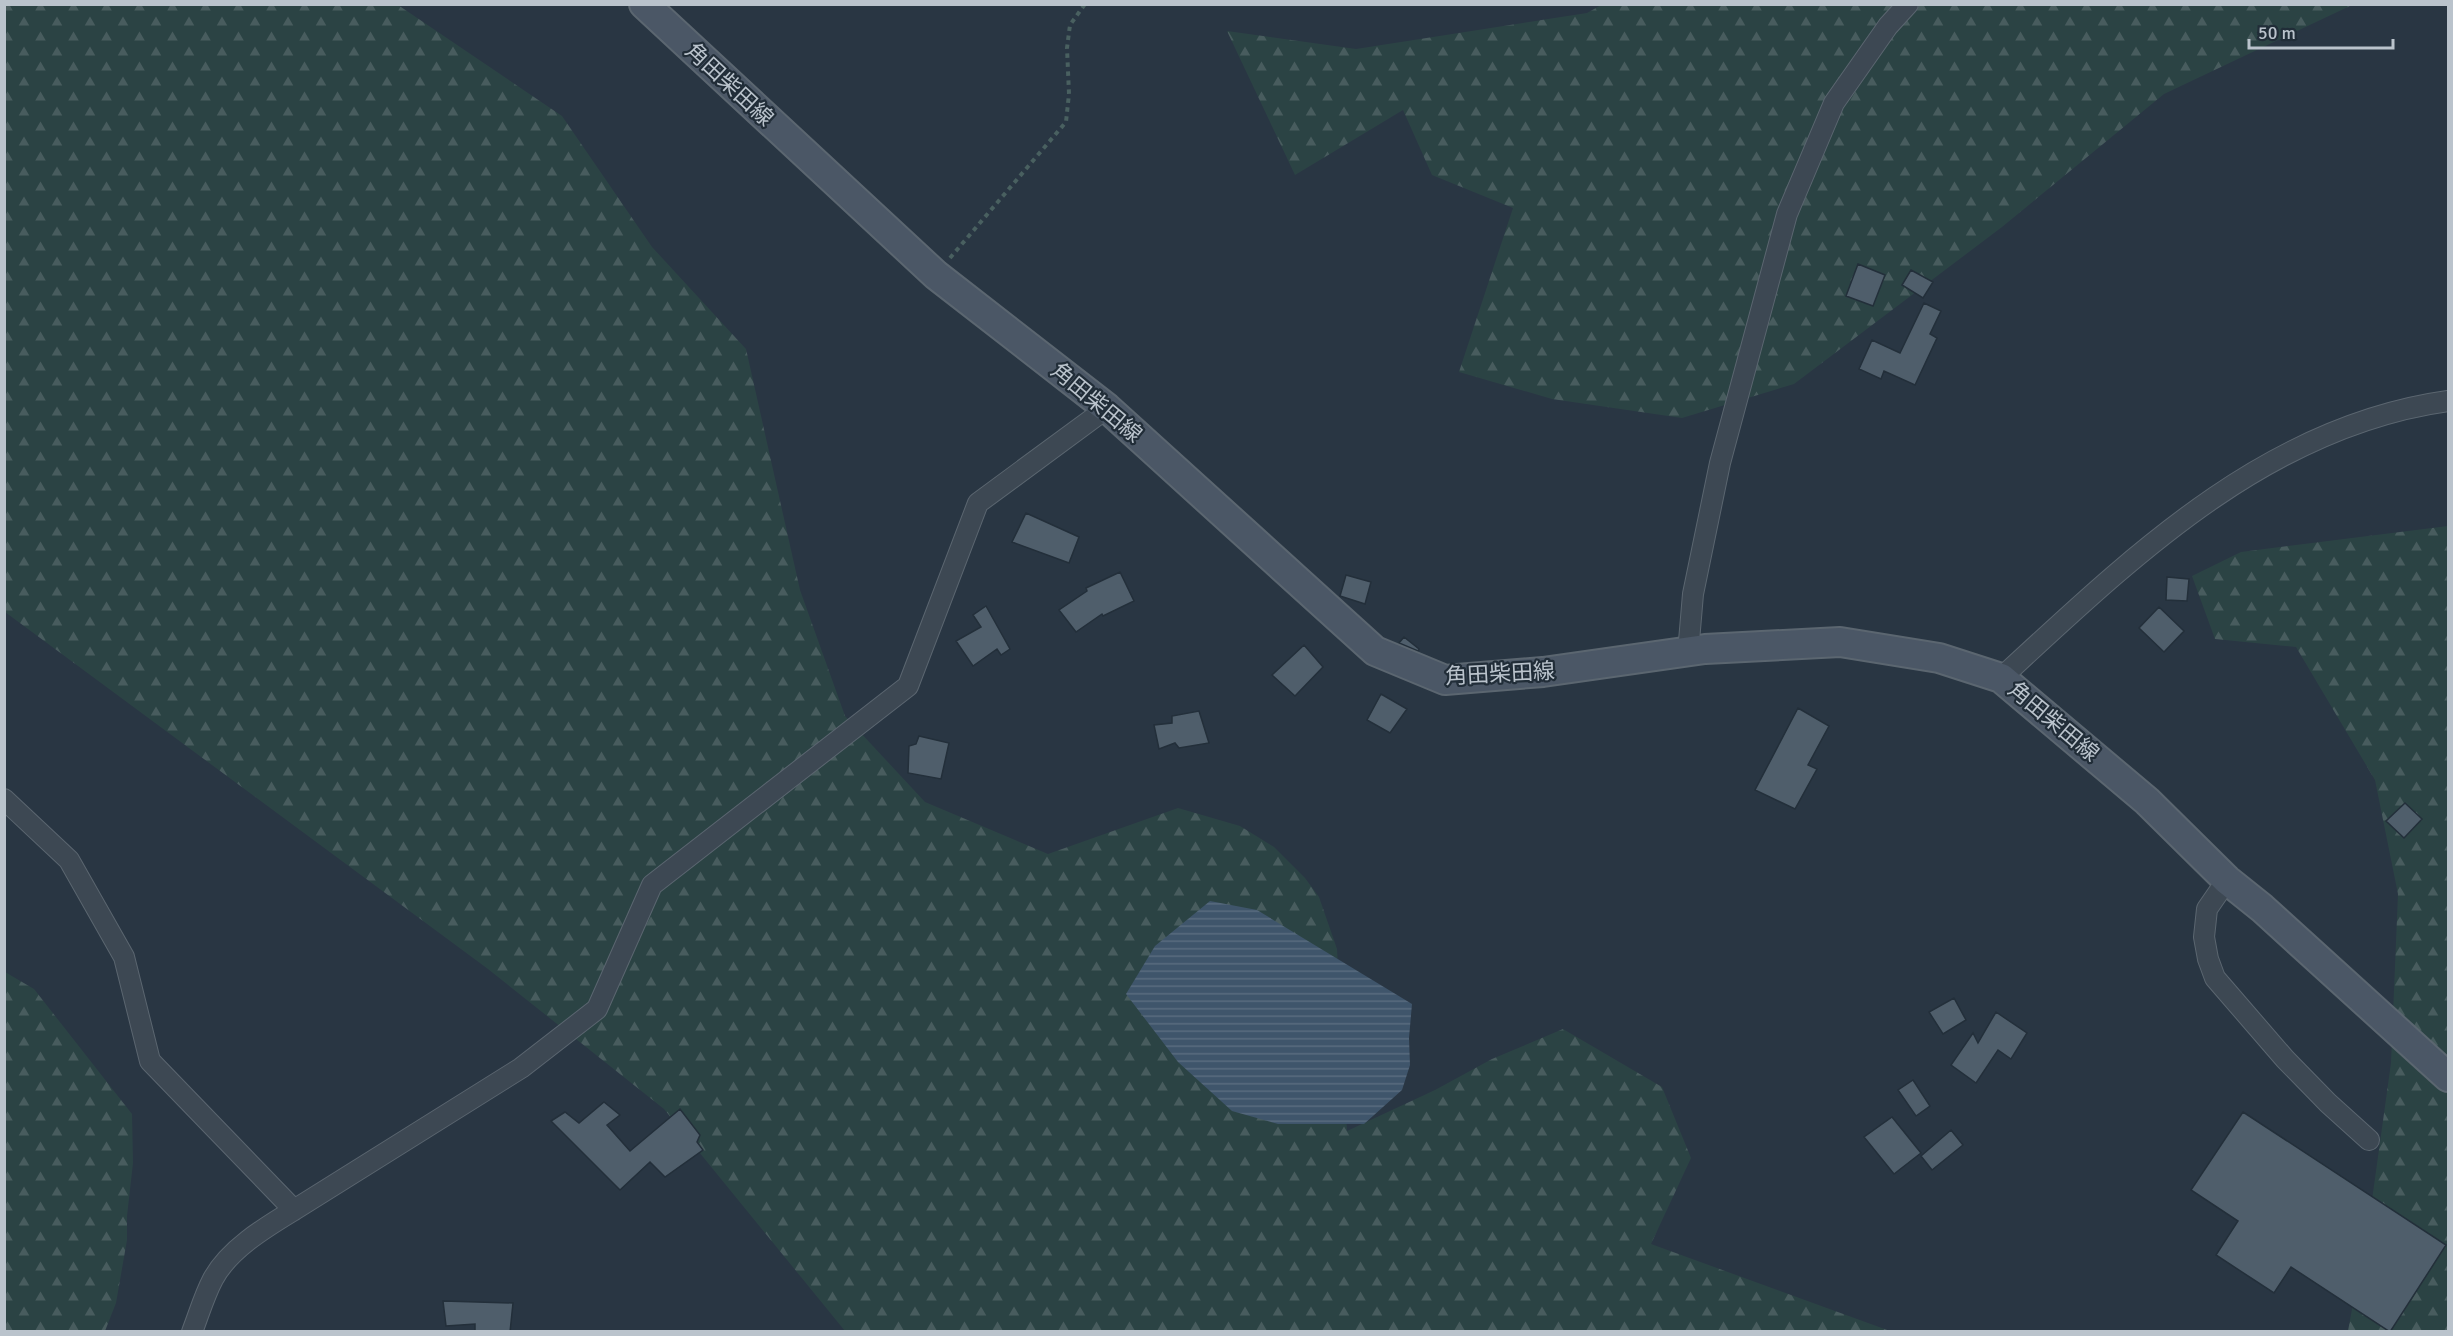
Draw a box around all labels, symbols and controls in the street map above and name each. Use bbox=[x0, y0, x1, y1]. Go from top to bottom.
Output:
scale bar bbox=[2249, 12, 2393, 50]
text: 50 m bbox=[2258, 22, 2296, 44]
street label: 角田柴田線 bbox=[680, 37, 779, 132]
street label: 角田柴田線 bbox=[1046, 357, 1147, 448]
street label: 角田柴田線 bbox=[1444, 657, 1556, 690]
street label: 角田柴田線 bbox=[2003, 676, 2104, 767]

